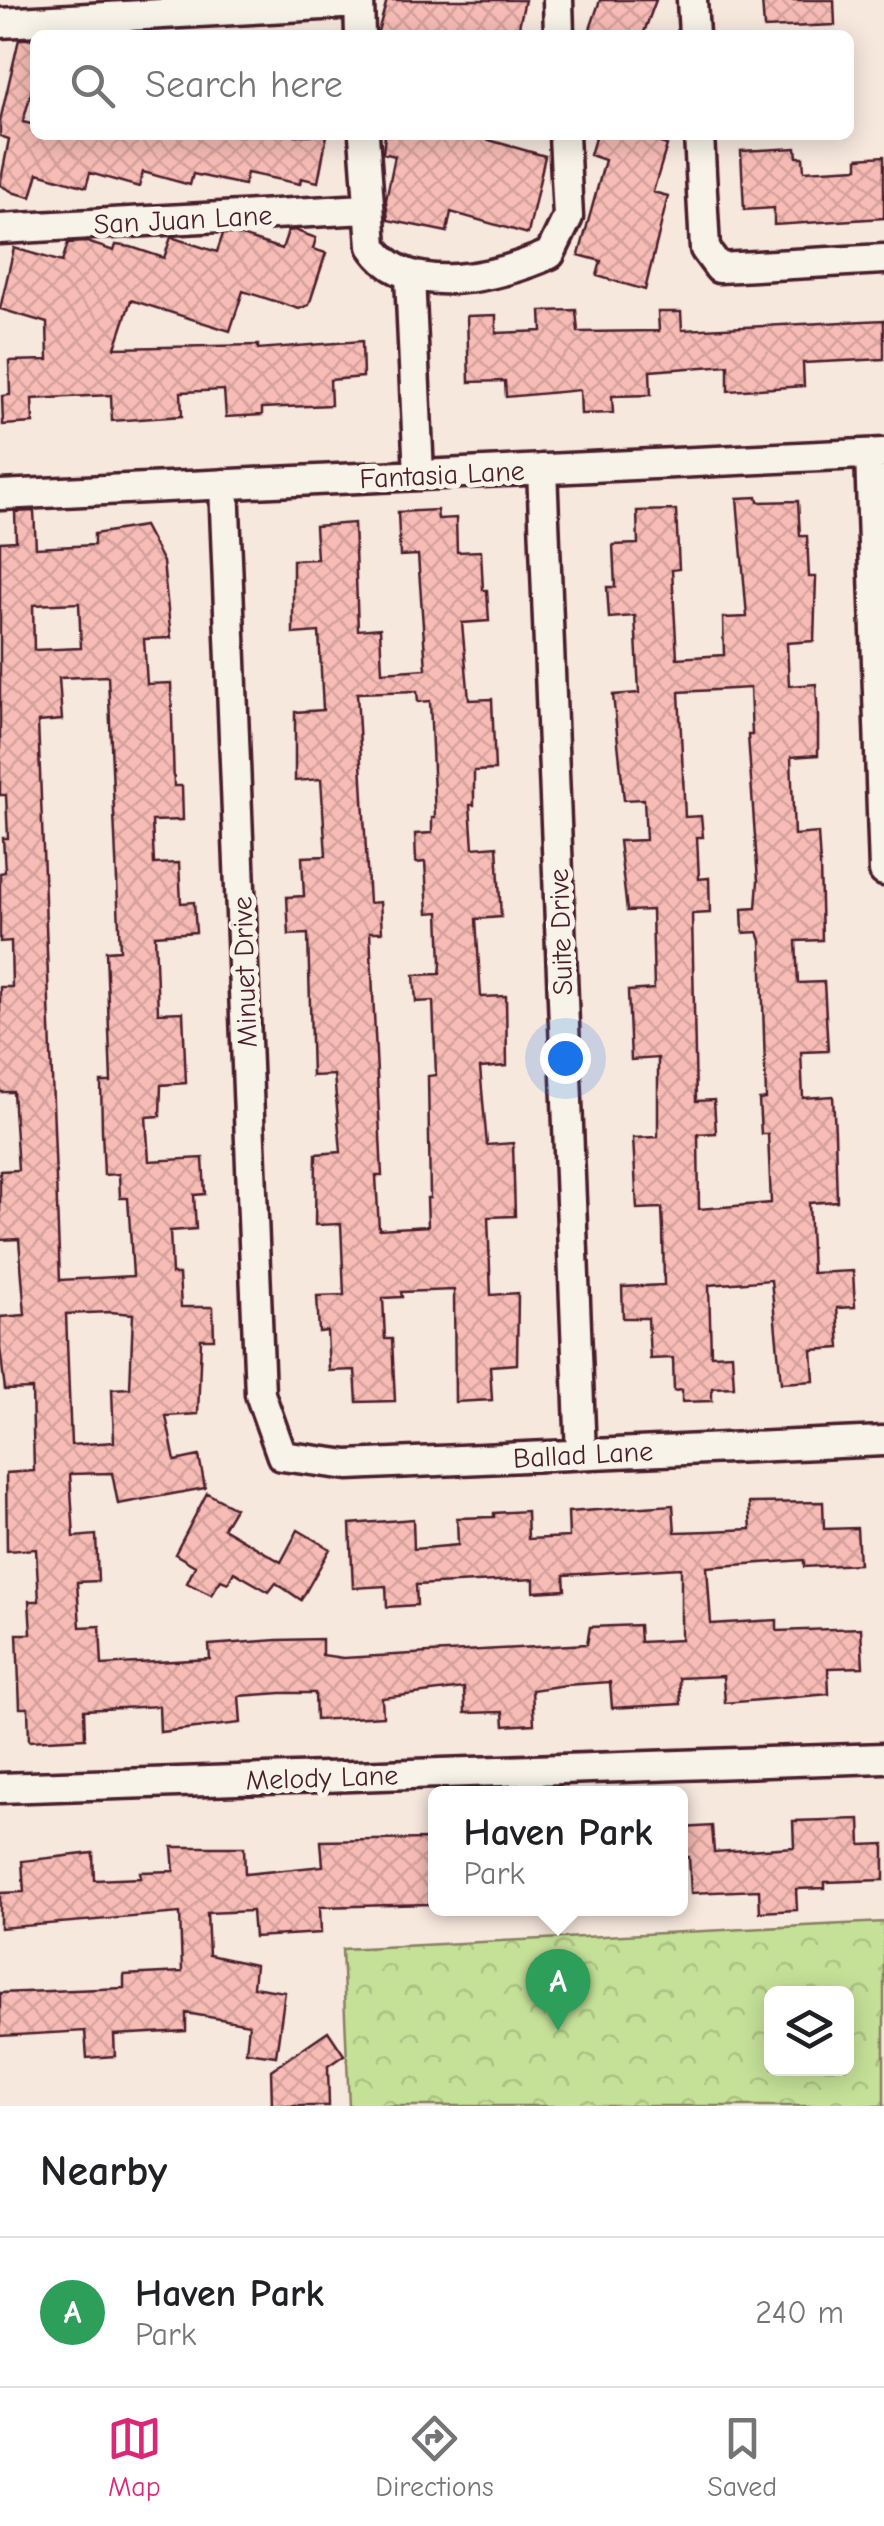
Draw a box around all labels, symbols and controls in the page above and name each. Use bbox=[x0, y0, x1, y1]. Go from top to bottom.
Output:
search box bbox=[30, 30, 854, 140]
icon: search bbox=[65, 58, 120, 113]
text: Search here bbox=[145, 63, 343, 107]
street label: San Juan Lane bbox=[93, 199, 273, 241]
street label: Fantasia Lane bbox=[359, 455, 525, 495]
street label: Suite Drive bbox=[543, 868, 579, 996]
street label: Minuet Drive bbox=[226, 896, 264, 1048]
your location bbox=[540, 1033, 591, 1084]
street label: Ballad Lane bbox=[512, 1435, 654, 1475]
street label: Melody Lane bbox=[245, 1759, 399, 1797]
popup bbox=[428, 1786, 688, 1916]
text: Haven Park bbox=[464, 1811, 652, 1855]
text: Park bbox=[464, 1855, 525, 1892]
pin: A bbox=[526, 1948, 590, 2031]
map controls bbox=[764, 1986, 854, 2076]
button: layers bbox=[764, 1986, 854, 2076]
text: Nearby bbox=[40, 2147, 167, 2196]
text: Haven Park bbox=[135, 2272, 324, 2316]
text: A bbox=[64, 2294, 81, 2331]
text: 240 m bbox=[755, 2294, 844, 2331]
text: Park bbox=[135, 2316, 196, 2353]
tab: Map bbox=[107, 2411, 162, 2503]
tab: Directions bbox=[375, 2411, 494, 2503]
tab: Saved bbox=[707, 2411, 777, 2503]

